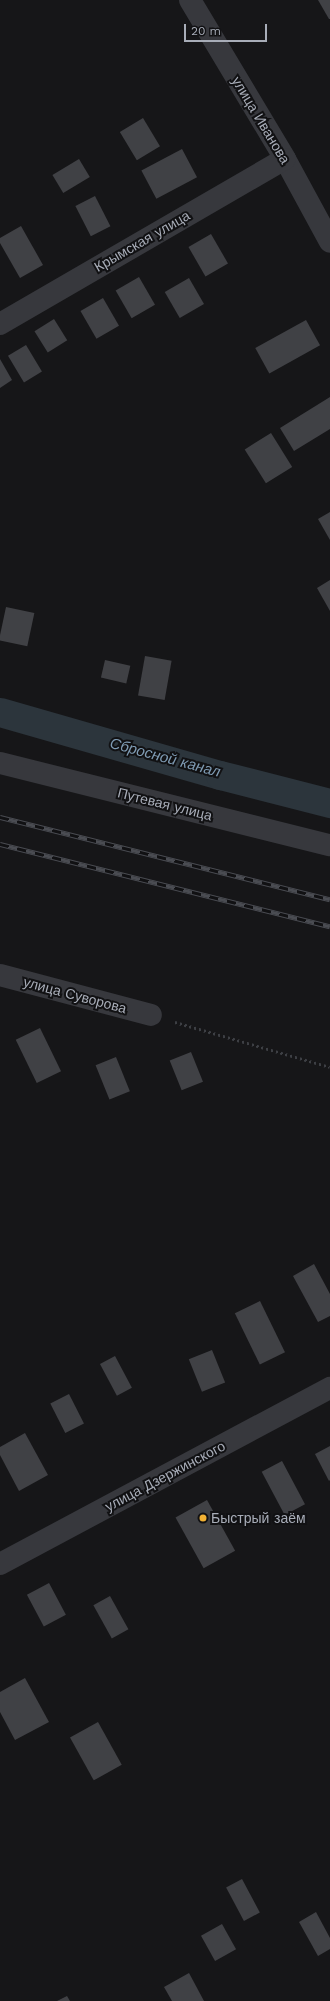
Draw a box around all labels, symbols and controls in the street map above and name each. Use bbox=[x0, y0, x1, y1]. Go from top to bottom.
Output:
scale bar bbox=[186, 16, 269, 42]
text: 20 m bbox=[191, 24, 221, 38]
street label: улица Иванова bbox=[228, 73, 294, 167]
street label: Крымская улица bbox=[91, 207, 193, 275]
water label: Сбросной канал bbox=[108, 735, 222, 781]
street label: Путевая улица bbox=[116, 784, 214, 824]
street label: улица Суворова bbox=[22, 973, 128, 1017]
street label: улица Дзержинского bbox=[102, 1437, 228, 1515]
place label: Быстрый заём bbox=[211, 1510, 306, 1526]
marker: Быстрый заём bbox=[198, 1513, 208, 1523]

